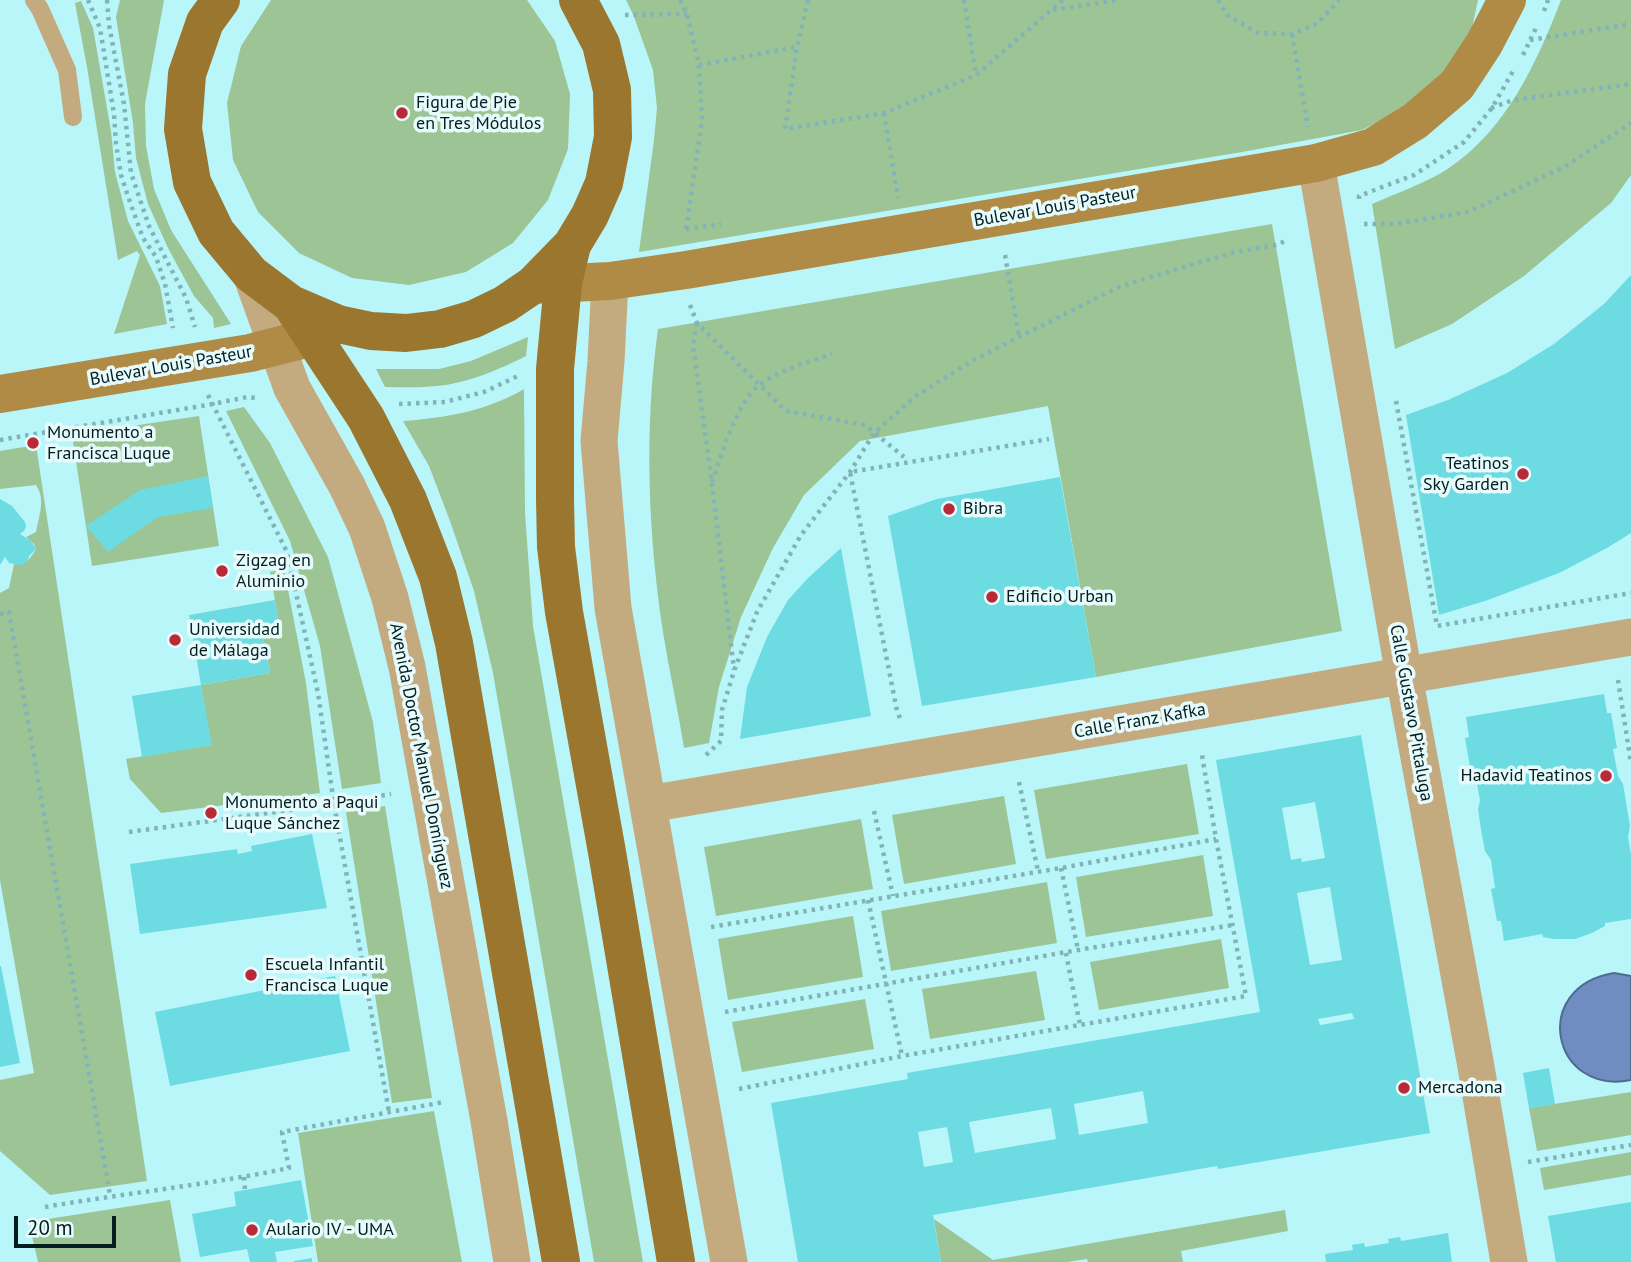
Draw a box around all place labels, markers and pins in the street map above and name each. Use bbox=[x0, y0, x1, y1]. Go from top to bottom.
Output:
place label: Figura de Pie en Tres Módulos bbox=[416, 92, 541, 134]
marker: Figura de Pie en Tres Módulos bbox=[394, 105, 410, 121]
place label: Monumento a Francisca Luque bbox=[47, 422, 171, 464]
marker: Monumento a Francisca Luque bbox=[25, 435, 41, 451]
place label: Teatinos Sky Garden bbox=[1423, 453, 1509, 496]
marker: Teatinos Sky Garden bbox=[1515, 466, 1531, 482]
place label: Bibra bbox=[963, 498, 1003, 520]
marker: Bibra bbox=[941, 501, 957, 517]
place label: Zigzag en Aluminio bbox=[236, 550, 311, 592]
marker: Zigzag en Aluminio bbox=[214, 563, 230, 579]
place label: Edificio Urban bbox=[1006, 586, 1114, 608]
marker: Edificio Urban bbox=[984, 589, 1000, 605]
place label: Universidad de Málaga bbox=[189, 619, 280, 662]
marker: Universidad de Málaga bbox=[167, 632, 183, 648]
place label: Hadavid Teatinos bbox=[1461, 765, 1592, 787]
marker: Hadavid Teatinos bbox=[1598, 768, 1614, 784]
place label: Monumento a Paqui Luque Sánchez bbox=[225, 792, 379, 834]
marker: Monumento a Paqui Luque Sánchez bbox=[203, 805, 219, 821]
place label: Escuela Infantil Francisca Luque bbox=[265, 954, 389, 996]
marker: Escuela Infantil Francisca Luque bbox=[243, 967, 259, 983]
place label: Mercadona bbox=[1418, 1077, 1503, 1099]
marker: Mercadona bbox=[1396, 1080, 1412, 1096]
place label: Aulario IV - UMA bbox=[266, 1219, 394, 1241]
marker: Aulario IV - UMA bbox=[244, 1222, 260, 1238]

